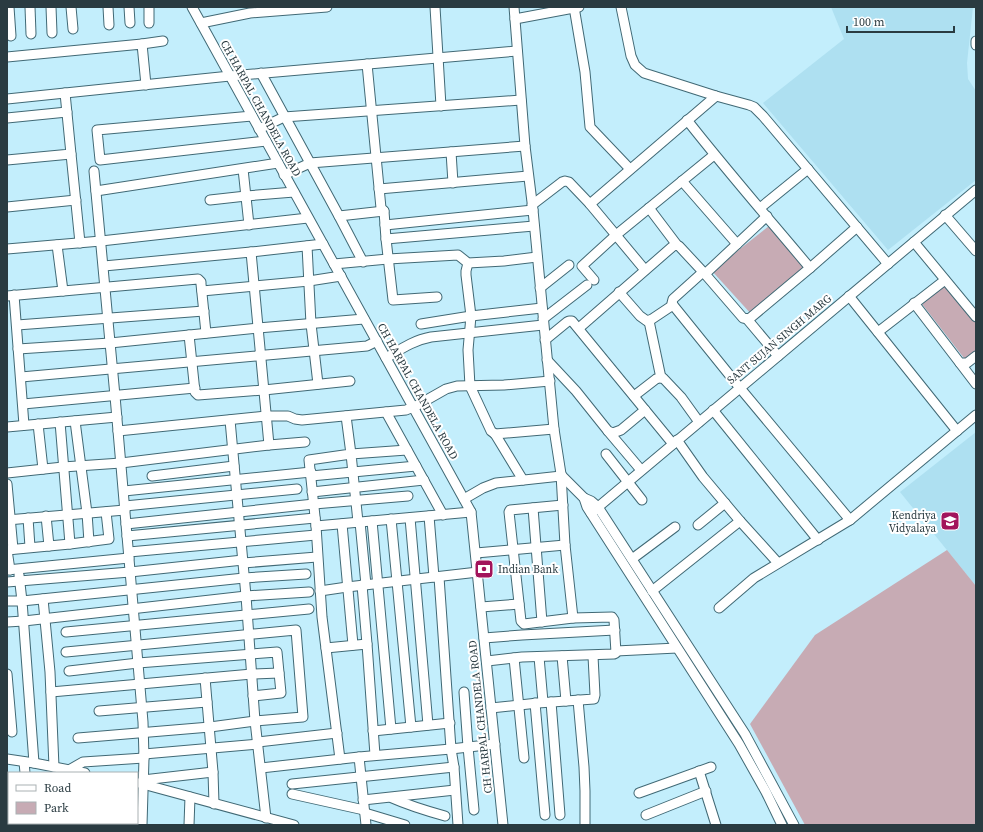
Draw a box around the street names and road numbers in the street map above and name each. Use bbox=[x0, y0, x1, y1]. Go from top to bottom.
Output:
street label: CH HARPAL CHANDELA ROAD bbox=[217, 37, 305, 179]
street label: SANT SUJAN SINGH MARG bbox=[724, 291, 835, 388]
street label: CH HARPAL CHANDELA ROAD bbox=[374, 320, 462, 462]
street label: CH HARPAL CHANDELA ROAD bbox=[465, 639, 496, 794]

